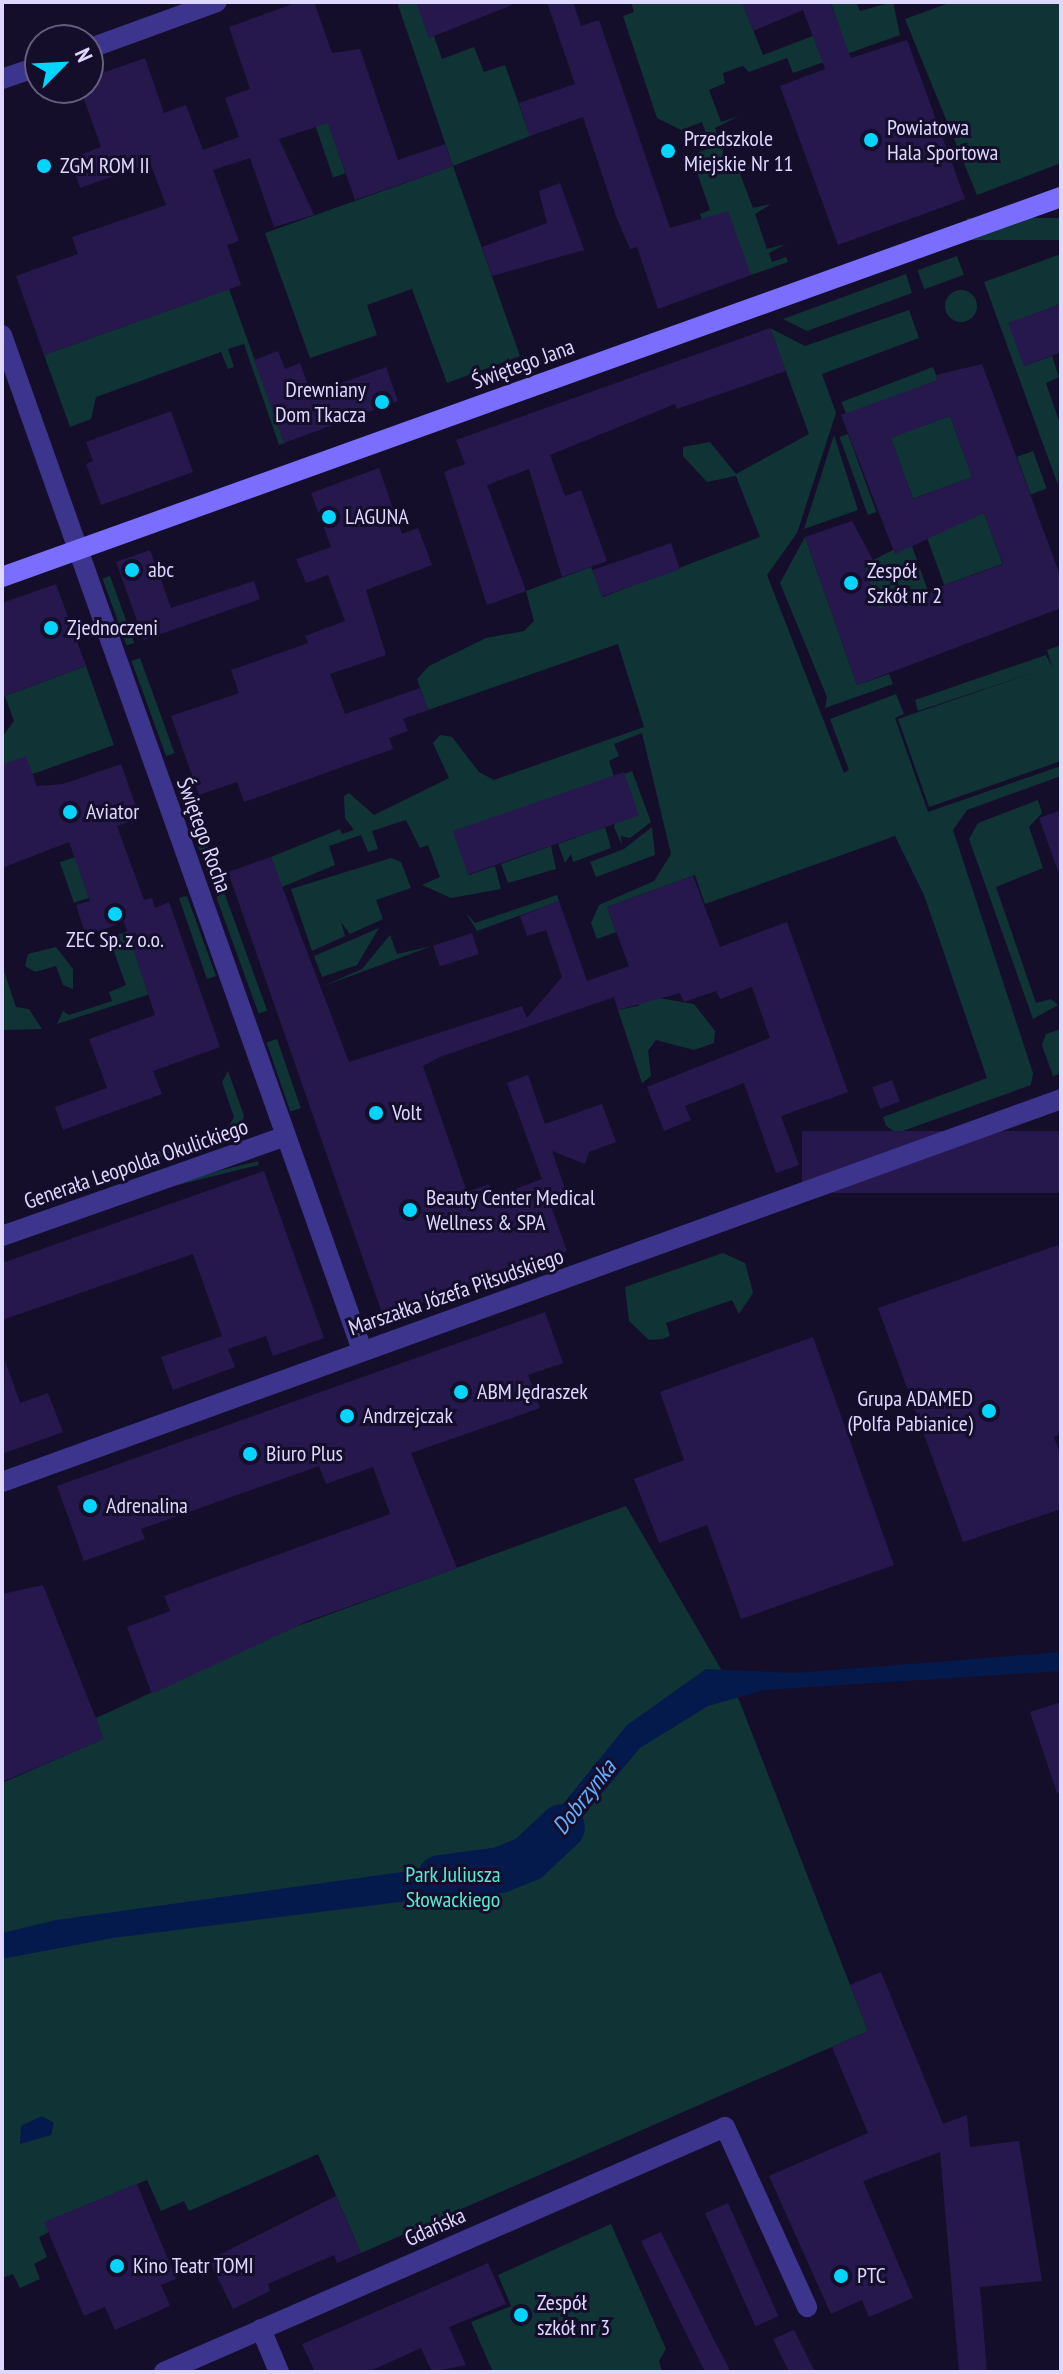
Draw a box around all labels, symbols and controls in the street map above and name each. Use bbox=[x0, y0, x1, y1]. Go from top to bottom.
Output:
north arrow bbox=[24, 24, 104, 104]
text: N bbox=[69, 44, 99, 66]
place label: Powiatowa Hala Sportowa bbox=[887, 114, 998, 166]
place label: Przedszkole Miejskie Nr 11 bbox=[684, 125, 793, 176]
marker: Powiatowa Hala Sportowa bbox=[862, 131, 880, 149]
marker: Przedszkole Miejskie Nr 11 bbox=[659, 142, 677, 160]
place label: ZGM ROM II bbox=[60, 153, 150, 179]
marker: ZGM ROM II bbox=[35, 157, 53, 175]
street label: Świętego Jana bbox=[468, 333, 578, 395]
place label: Drewniany Dom Tkacza bbox=[275, 376, 366, 428]
marker: Drewniany Dom Tkacza bbox=[373, 393, 391, 411]
place label: LAGUNA bbox=[345, 504, 409, 530]
marker: LAGUNA bbox=[320, 508, 338, 526]
place label: abc bbox=[148, 557, 174, 583]
place label: Zespół Szkół nr 2 bbox=[867, 557, 942, 608]
marker: abc bbox=[123, 561, 141, 579]
marker: Zespół Szkół nr 2 bbox=[842, 574, 860, 592]
place label: Zjednoczeni bbox=[67, 615, 158, 641]
marker: Zjednoczeni bbox=[42, 619, 60, 637]
street label: Świętego Rocha bbox=[171, 774, 237, 896]
place label: Aviator bbox=[86, 799, 139, 825]
marker: Aviator bbox=[61, 803, 79, 821]
marker: ZEC Sp. z o.o. bbox=[106, 905, 124, 923]
place label: ZEC Sp. z o.o. bbox=[65, 927, 165, 953]
place label: Volt bbox=[392, 1100, 422, 1126]
marker: Volt bbox=[367, 1104, 385, 1122]
street label: Generała Leopolda Okulickiego bbox=[21, 1113, 251, 1215]
place label: Beauty Center Medical Wellness & SPA bbox=[426, 1184, 596, 1236]
marker: Beauty Center Medical Wellness & SPA bbox=[401, 1201, 419, 1219]
street label: Marszałka Józefa Piłsudskiego bbox=[345, 1243, 567, 1341]
place label: ABM Jędraszek bbox=[477, 1379, 588, 1405]
marker: ABM Jędraszek bbox=[452, 1383, 470, 1401]
place label: Grupa ADAMED (Polfa Pabianice) bbox=[847, 1385, 973, 1436]
marker: Grupa ADAMED (Polfa Pabianice) bbox=[980, 1402, 998, 1420]
place label: Andrzejczak bbox=[363, 1403, 453, 1429]
marker: Andrzejczak bbox=[338, 1407, 356, 1425]
place label: Biuro Plus bbox=[266, 1441, 343, 1467]
marker: Biuro Plus bbox=[241, 1445, 259, 1463]
place label: Adrenalina bbox=[106, 1493, 188, 1519]
marker: Adrenalina bbox=[81, 1497, 99, 1515]
water label: Dobrzynka bbox=[546, 1754, 622, 1840]
park label: Park Juliusza Słowackiego bbox=[405, 1861, 501, 1912]
street label: Gdańska bbox=[401, 2202, 469, 2252]
place label: Kino Teatr TOMI bbox=[133, 2253, 255, 2279]
marker: Kino Teatr TOMI bbox=[108, 2257, 126, 2275]
place label: PTC bbox=[857, 2263, 886, 2289]
marker: PTC bbox=[832, 2267, 850, 2285]
place label: Zespół szkół nr 3 bbox=[537, 2289, 610, 2340]
marker: Zespół szkół nr 3 bbox=[512, 2306, 530, 2324]

